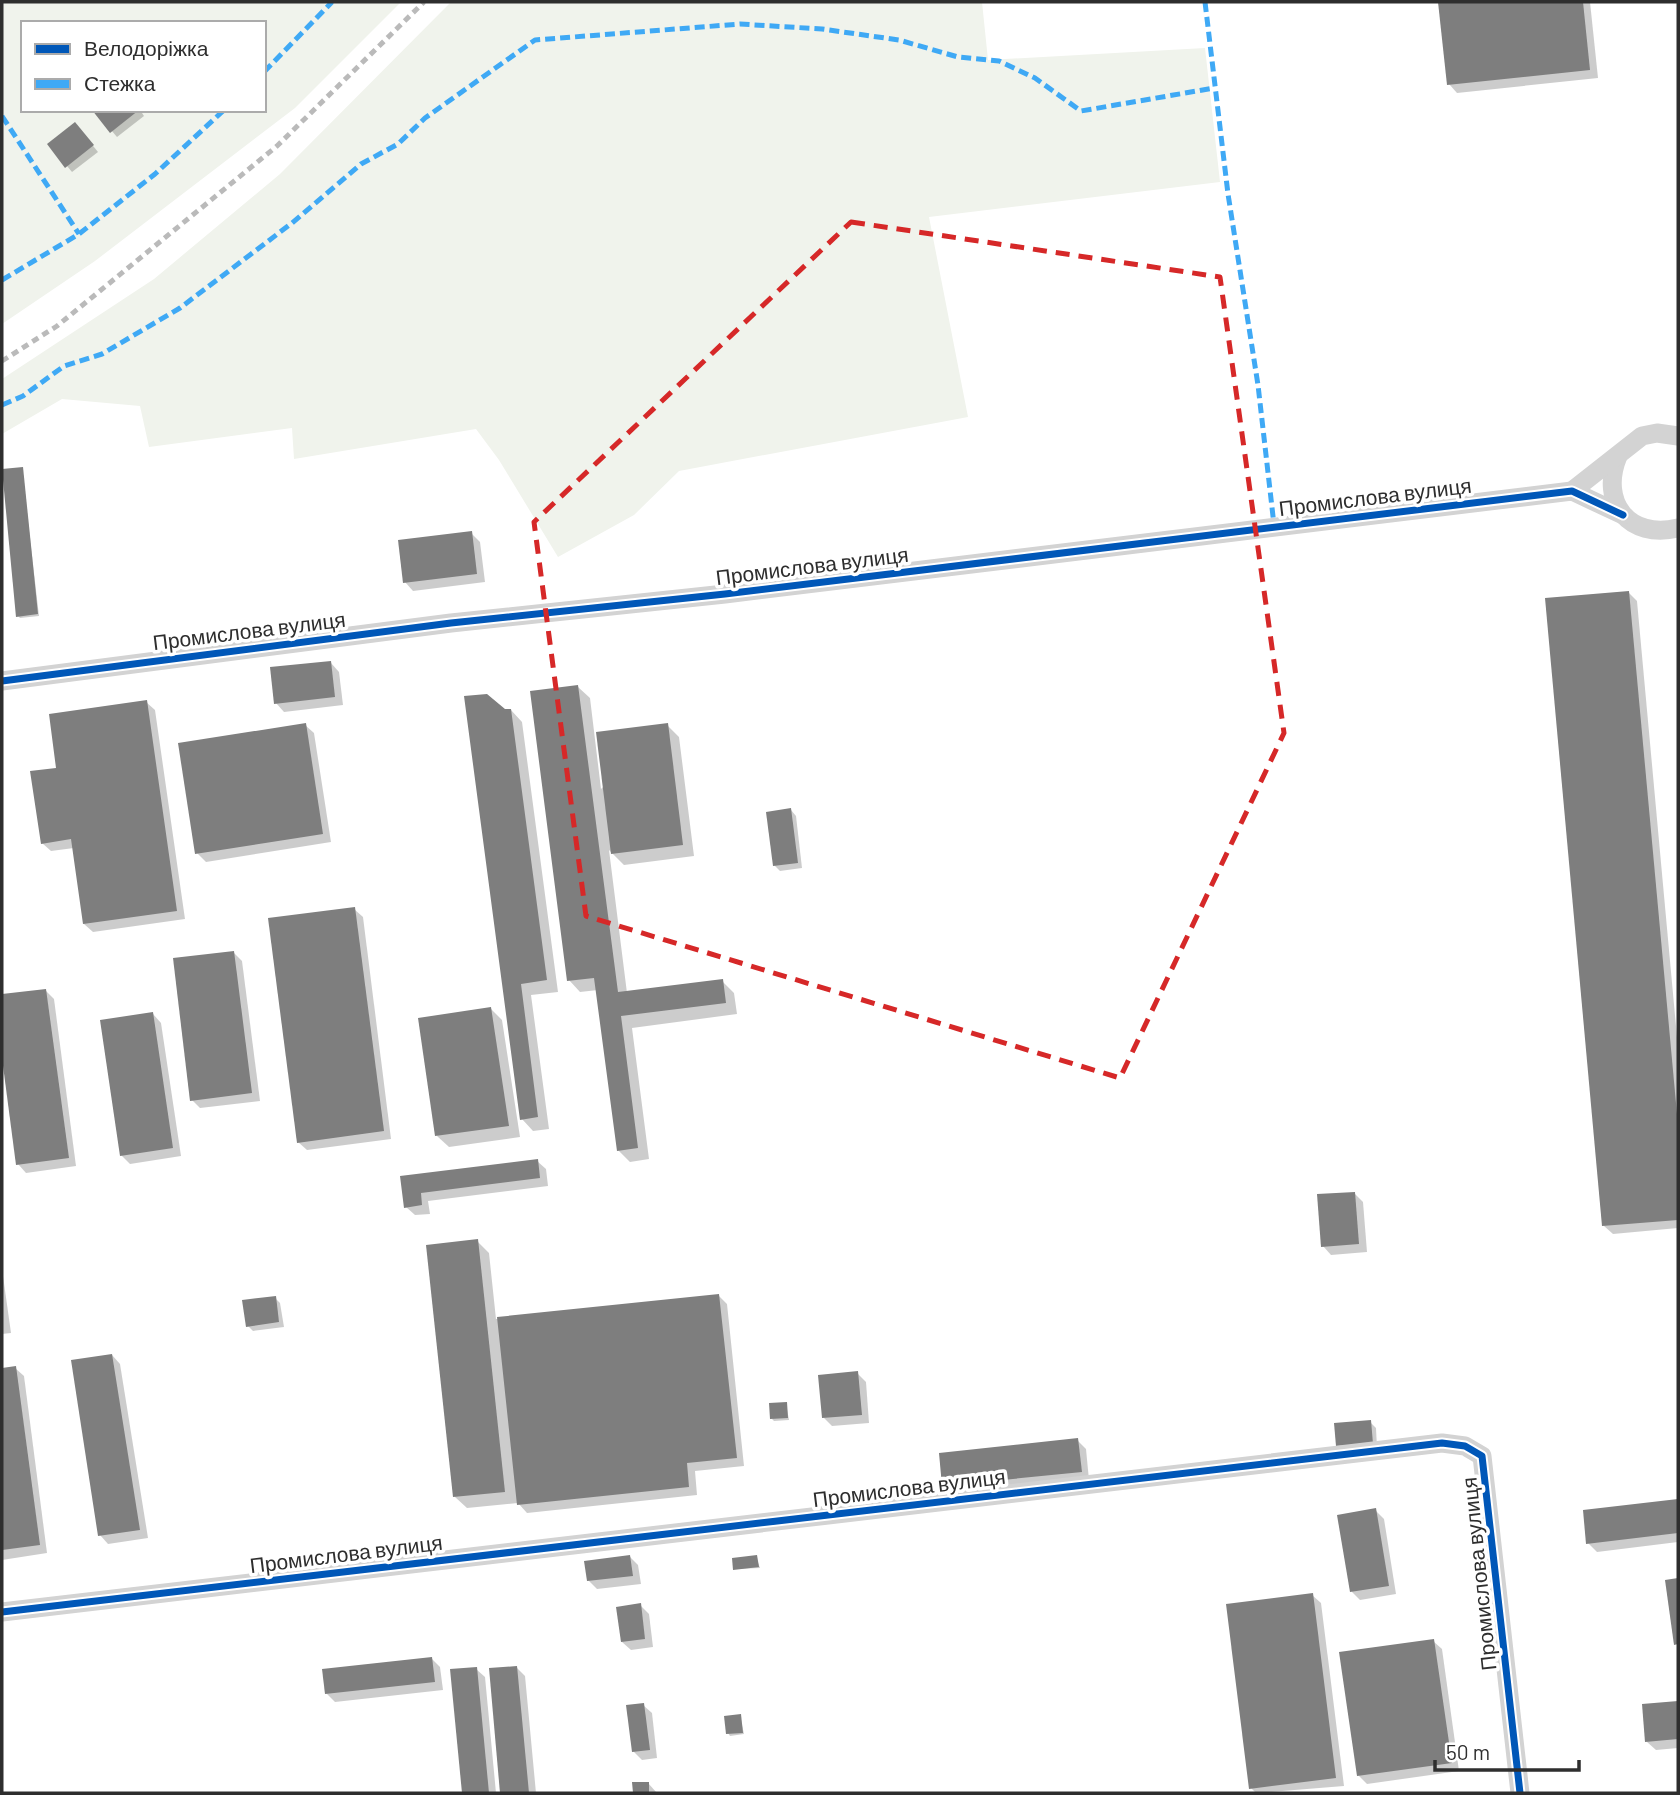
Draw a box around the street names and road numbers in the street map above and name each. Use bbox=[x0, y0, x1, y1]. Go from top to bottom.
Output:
street label: Промислова вулиця bbox=[1277, 472, 1473, 520]
street label: Промислова вулиця bbox=[714, 541, 910, 589]
street label: Промислова вулиця bbox=[151, 606, 347, 654]
street label: Промислова вулиця bbox=[811, 1463, 1007, 1511]
street label: Промислова вулиця bbox=[1455, 1476, 1501, 1672]
street label: Промислова вулиця bbox=[248, 1529, 444, 1577]

